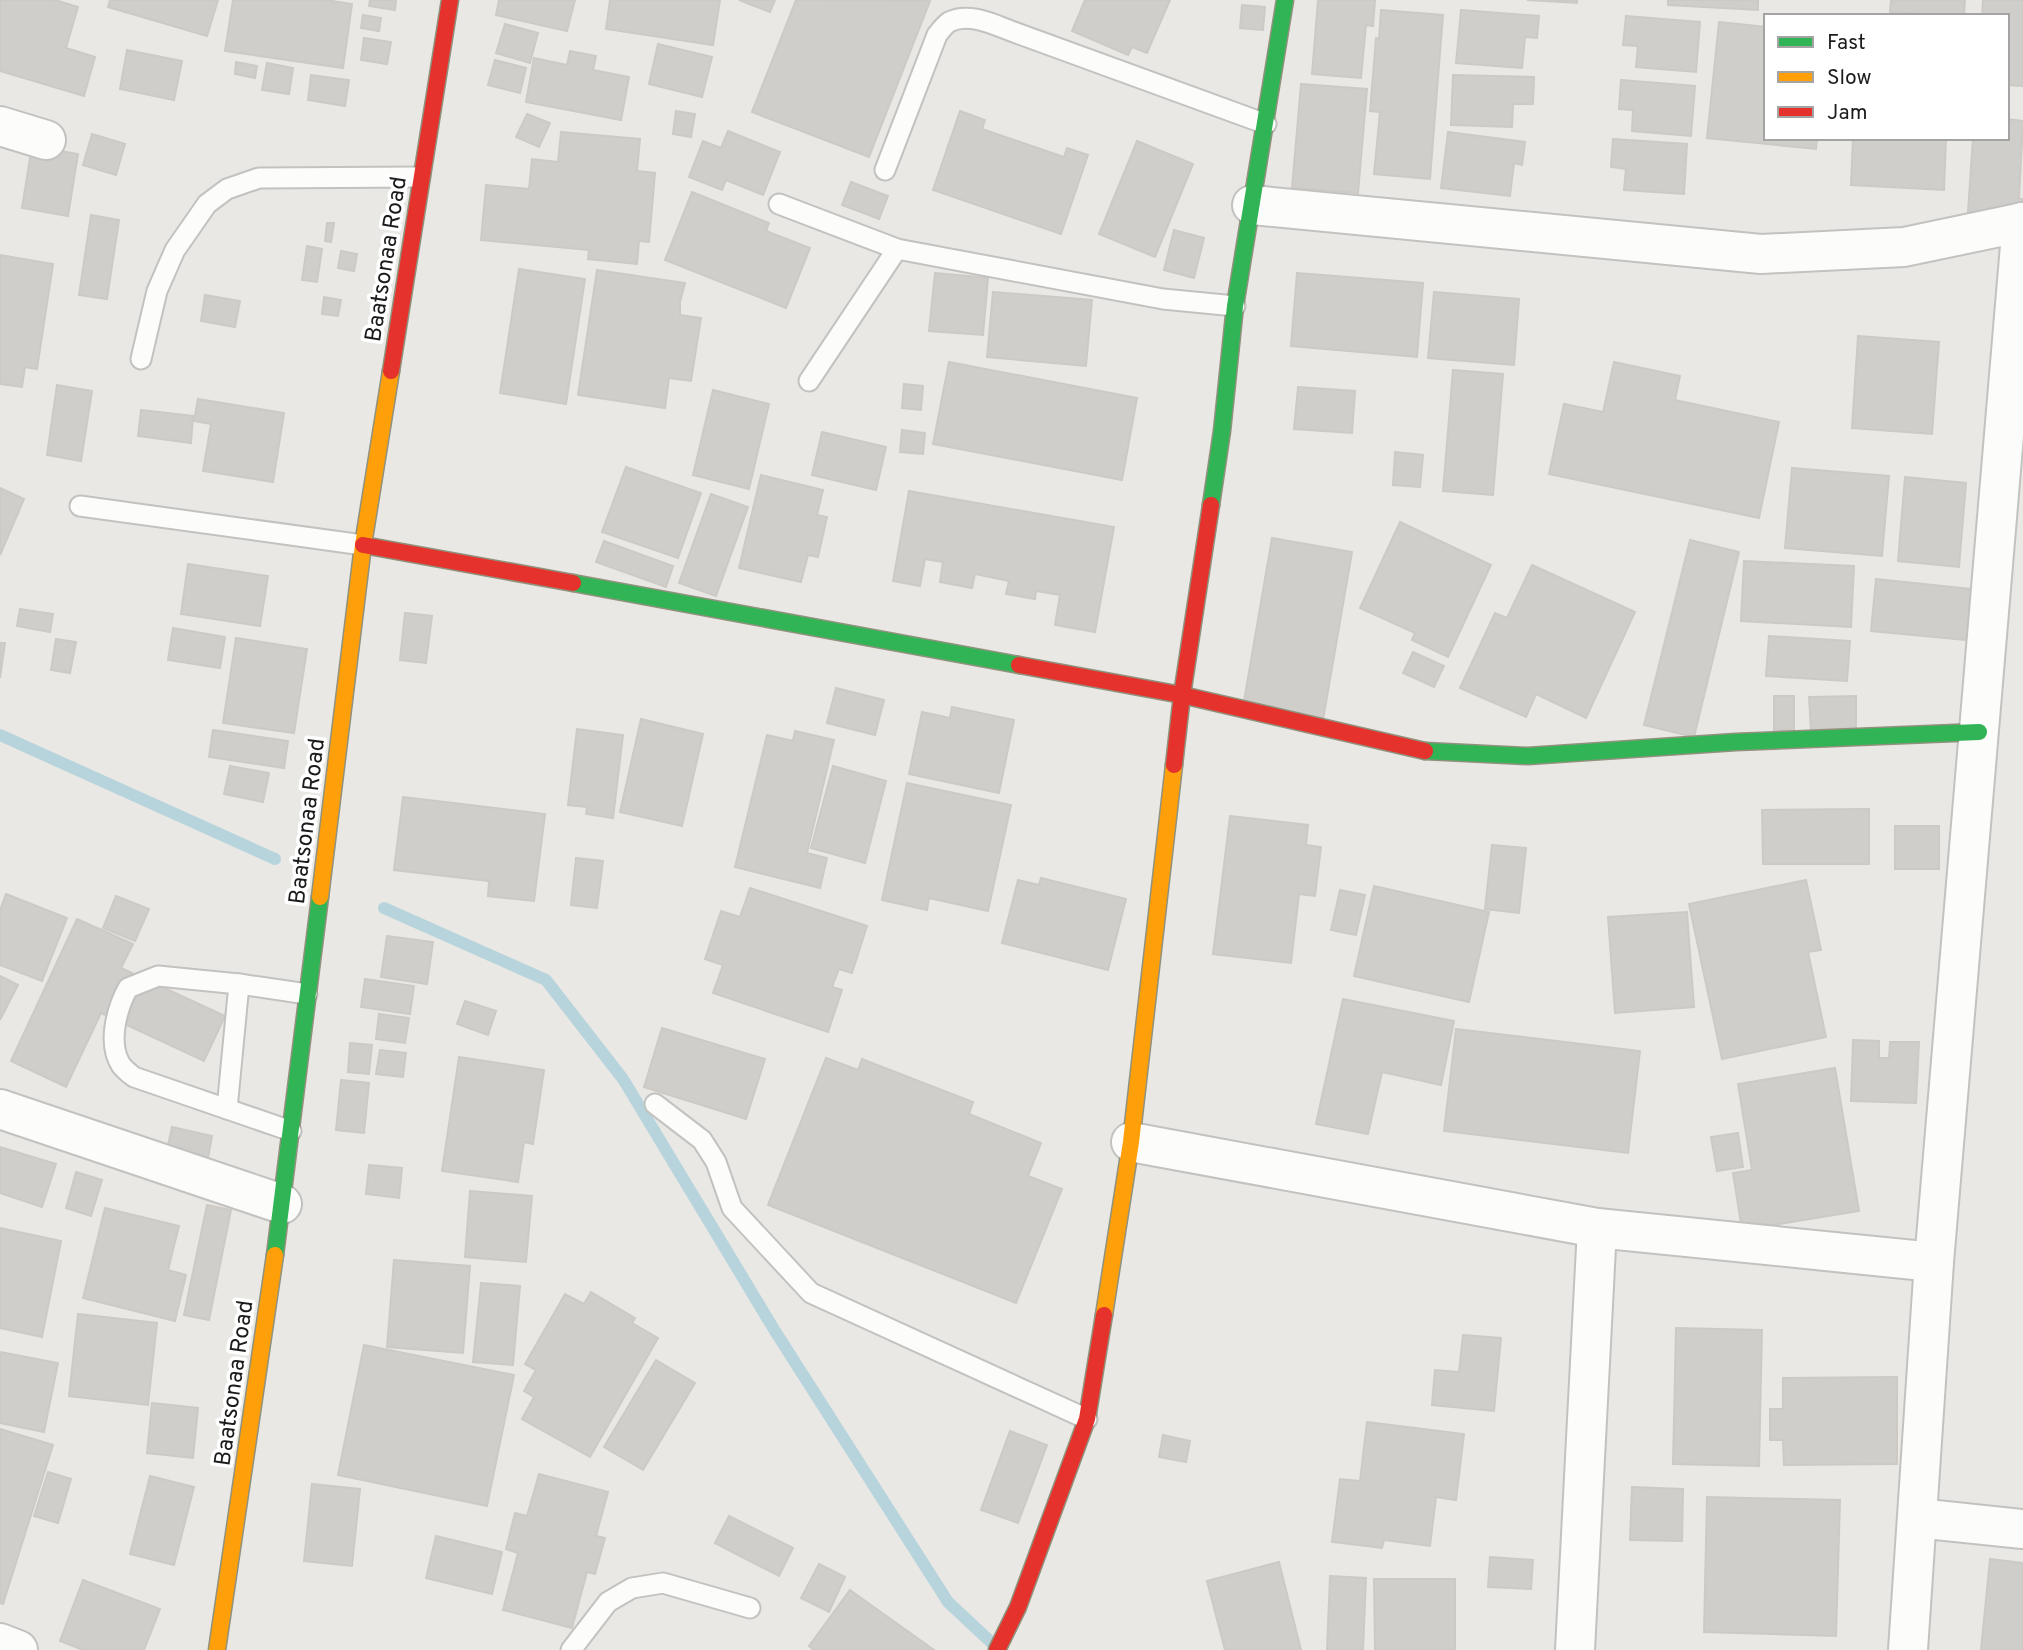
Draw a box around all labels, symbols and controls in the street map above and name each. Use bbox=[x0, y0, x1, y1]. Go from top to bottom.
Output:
legend bbox=[1764, 14, 2009, 140]
text: Fast bbox=[1827, 30, 1866, 57]
text: Slow bbox=[1827, 65, 1872, 92]
text: Jam bbox=[1827, 100, 1868, 127]
street label: Baatsonaa Road bbox=[360, 175, 415, 344]
street label: Baatsonaa Road bbox=[284, 737, 333, 906]
street label: Baatsonaa Road bbox=[209, 1299, 261, 1468]

